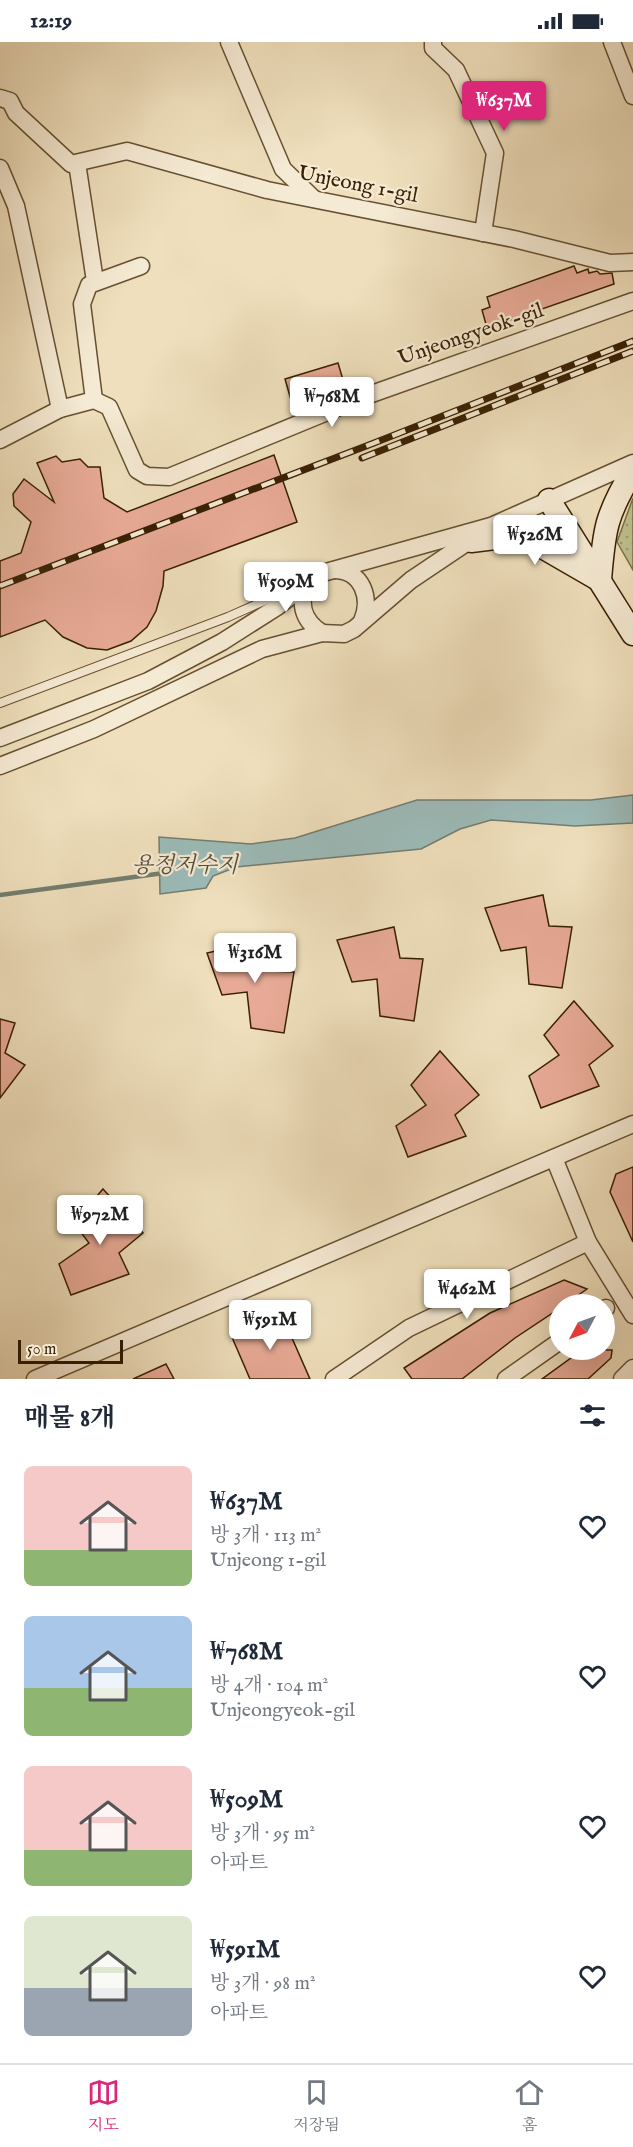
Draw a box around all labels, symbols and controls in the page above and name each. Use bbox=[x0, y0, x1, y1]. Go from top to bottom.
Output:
text: 12:19 bbox=[30, 7, 72, 35]
pin: ₩637M bbox=[462, 81, 546, 132]
text: ₩637M bbox=[476, 88, 532, 113]
street label: Unjeong 1-gil bbox=[296, 160, 421, 210]
street label: Unjeongyeok-gil bbox=[395, 297, 548, 373]
pin: ₩768M bbox=[290, 377, 374, 428]
text: ₩768M bbox=[304, 384, 360, 409]
pin: ₩526M bbox=[493, 515, 577, 566]
text: ₩526M bbox=[507, 522, 563, 547]
pin: ₩509M bbox=[244, 562, 328, 613]
text: ₩509M bbox=[258, 569, 314, 594]
water label: 용정저수지 bbox=[132, 852, 240, 880]
pin: ₩316M bbox=[213, 933, 297, 984]
text: ₩316M bbox=[228, 940, 282, 965]
pin: ₩972M bbox=[58, 1195, 142, 1246]
text: ₩972M bbox=[71, 1202, 129, 1227]
pin: ₩462M bbox=[425, 1269, 509, 1320]
text: ₩462M bbox=[438, 1276, 496, 1301]
north arrow bbox=[549, 1294, 615, 1360]
map controls bbox=[549, 1294, 615, 1360]
pin: ₩591M bbox=[228, 1300, 312, 1351]
text: ₩591M bbox=[243, 1307, 297, 1332]
scale bar bbox=[18, 1337, 123, 1364]
text: 50 m bbox=[27, 1340, 56, 1360]
icon: filters bbox=[576, 1399, 609, 1432]
text: 매물 8개 bbox=[24, 1402, 115, 1435]
text: ₩637M bbox=[210, 1485, 283, 1518]
icon: home bbox=[72, 1490, 144, 1562]
icon: heart bbox=[576, 1510, 609, 1543]
text: 방 3개 · 113 m² bbox=[210, 1523, 321, 1548]
text: Unjeong 1-gil bbox=[210, 1548, 326, 1573]
text: ₩768M bbox=[210, 1635, 283, 1668]
icon: home bbox=[72, 1640, 144, 1712]
icon: heart bbox=[576, 1660, 609, 1693]
text: 방 4개 · 104 m² bbox=[210, 1673, 328, 1698]
text: Unjeongyeok-gil bbox=[210, 1698, 355, 1723]
text: ₩509M bbox=[210, 1783, 283, 1816]
icon: home bbox=[72, 1790, 144, 1862]
icon: heart bbox=[576, 1810, 609, 1843]
text: 방 3개 · 95 m² bbox=[210, 1821, 315, 1846]
text: 아파트 bbox=[210, 1851, 268, 1876]
text: ₩591M bbox=[210, 1933, 280, 1966]
icon: home bbox=[72, 1940, 144, 2012]
icon: heart bbox=[576, 1960, 609, 1993]
text: 방 3개 · 98 m² bbox=[210, 1971, 316, 1996]
text: 아파트 bbox=[210, 2001, 268, 2026]
tab: 지도 bbox=[87, 2076, 120, 2136]
tab: 저장됨 bbox=[293, 2076, 340, 2136]
tab: 홈 bbox=[513, 2076, 546, 2136]

